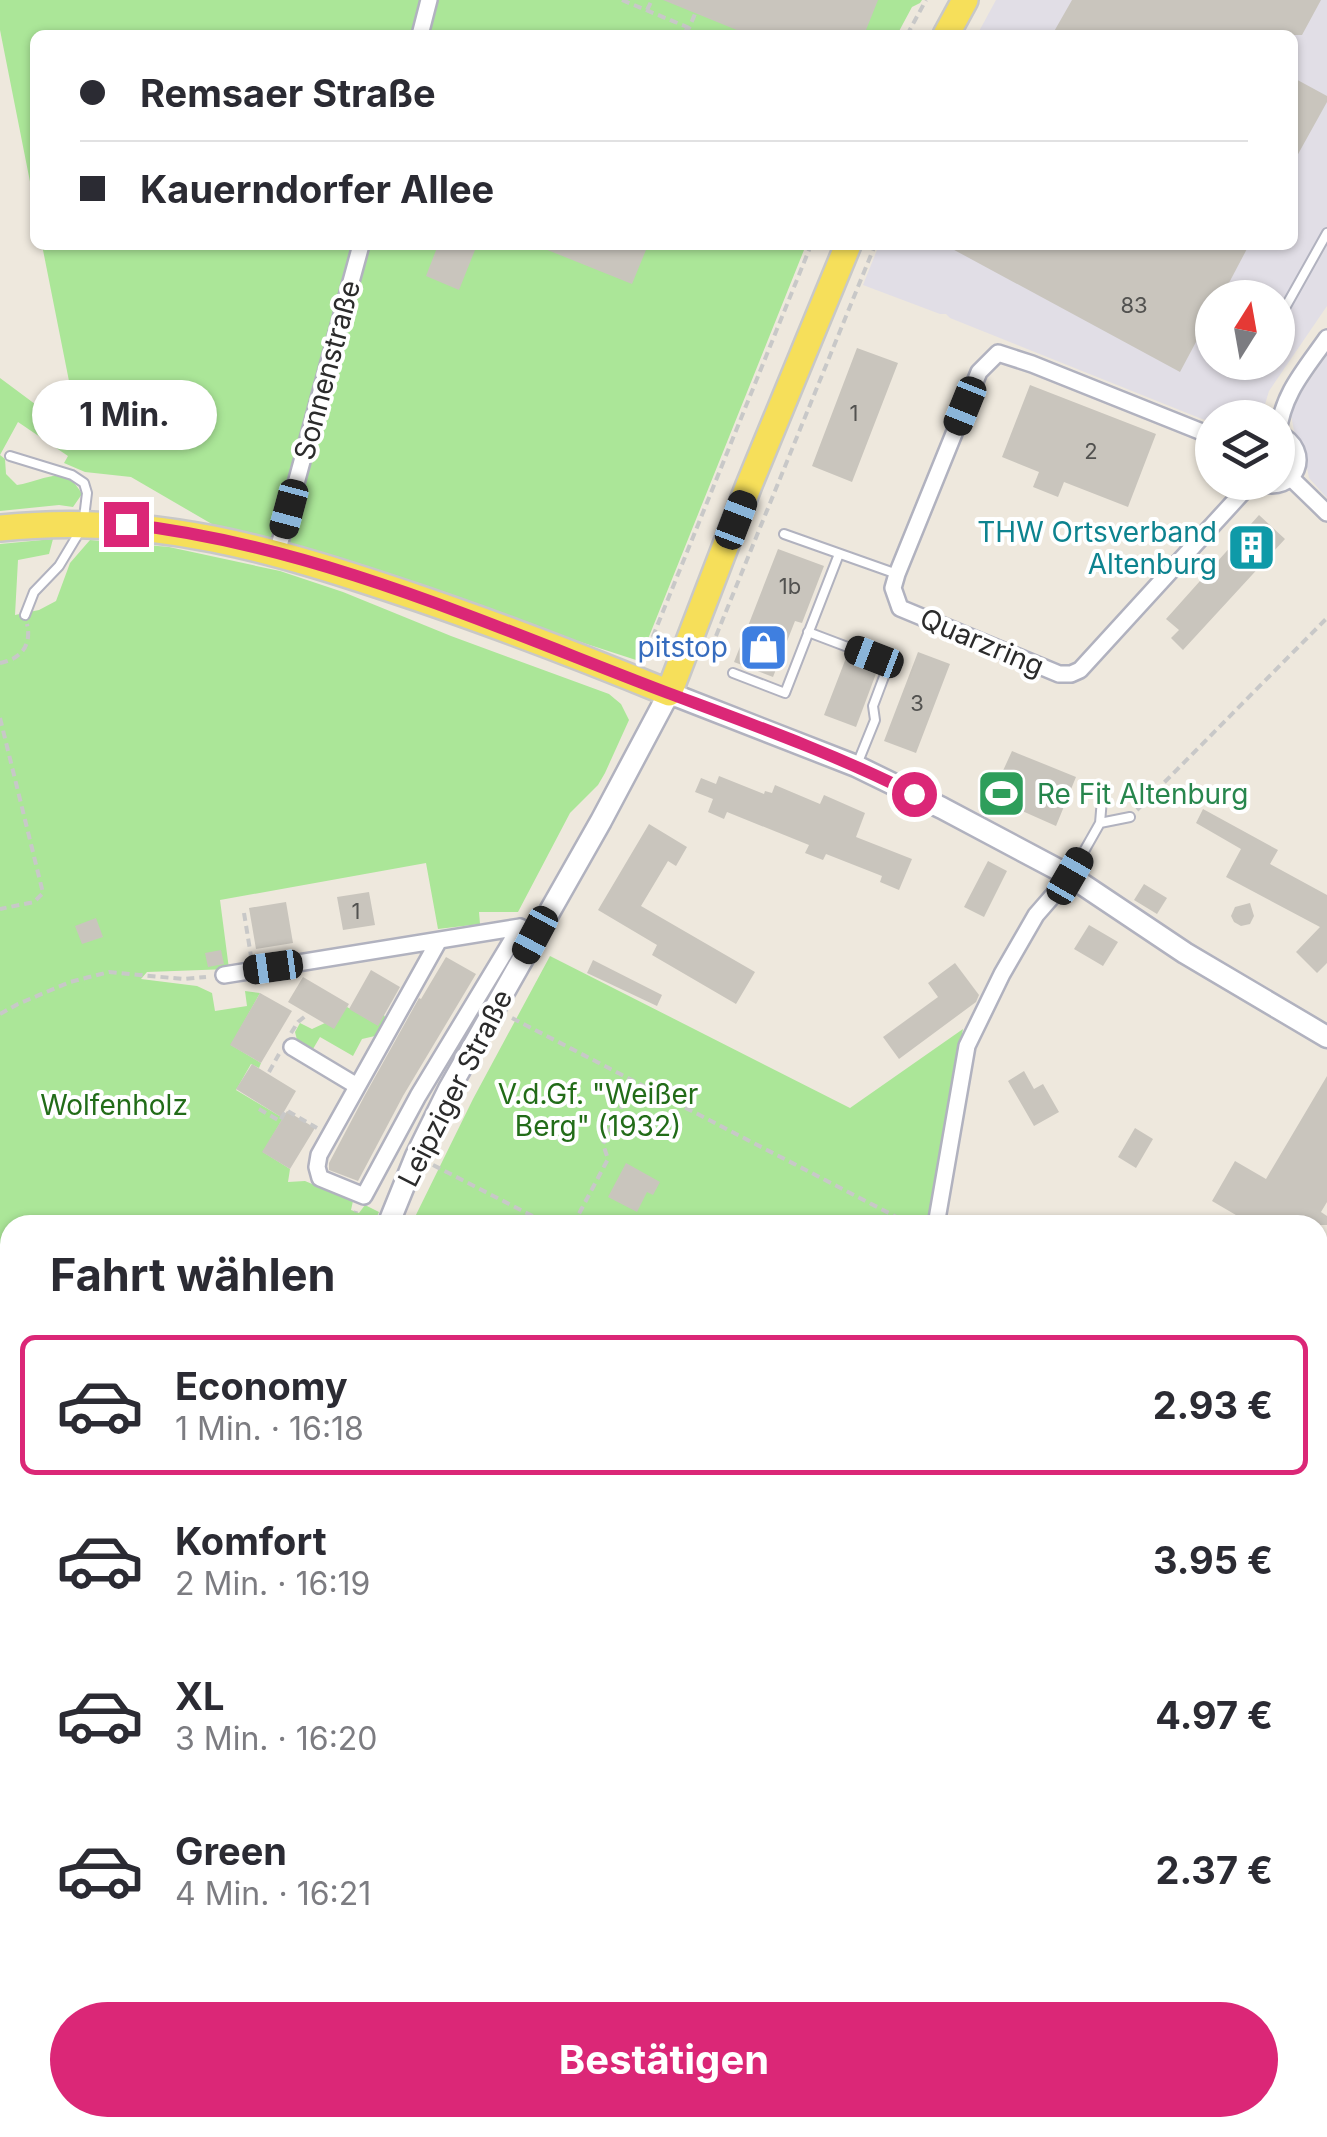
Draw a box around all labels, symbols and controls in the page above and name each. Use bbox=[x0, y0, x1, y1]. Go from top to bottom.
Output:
text: Remsaer Straße bbox=[140, 70, 436, 116]
text: Kauerndorfer Allee bbox=[140, 166, 494, 212]
street label: Sonnenstraße bbox=[287, 276, 367, 464]
north arrow bbox=[1195, 280, 1295, 380]
map controls bbox=[1195, 280, 1295, 500]
house number: 83 bbox=[1120, 292, 1148, 318]
car bbox=[940, 373, 990, 439]
callout: 1 Min. bbox=[34, 379, 218, 449]
text: 1 Min. bbox=[79, 395, 170, 434]
house number: 1 bbox=[850, 400, 858, 426]
button: layers bbox=[1195, 400, 1295, 500]
house number: 2 bbox=[1084, 438, 1098, 464]
car bbox=[267, 476, 311, 542]
car bbox=[711, 487, 761, 553]
route end bbox=[104, 502, 149, 547]
place label: THW Ortsverband Altenburg bbox=[977, 515, 1217, 581]
building icon: THW Ortsverband Altenburg bbox=[1226, 522, 1278, 574]
house number: 1b bbox=[779, 573, 801, 599]
street label: Quarzring bbox=[915, 601, 1049, 683]
shop icon: pitstop bbox=[737, 621, 789, 673]
place label: pitstop bbox=[638, 630, 728, 664]
car bbox=[841, 632, 907, 682]
house number: 3 bbox=[910, 690, 924, 716]
sports icon: Re Fit Altenburg bbox=[976, 768, 1028, 820]
route start bbox=[892, 772, 937, 817]
place label: Re Fit Altenburg bbox=[1037, 777, 1248, 811]
car bbox=[1042, 843, 1098, 909]
house number: 1 bbox=[352, 898, 360, 924]
car bbox=[508, 901, 562, 969]
car bbox=[241, 948, 305, 986]
street label: Leipziger Straße bbox=[391, 984, 519, 1192]
park label: V.d.Gf. "Weißer Berg" (1932) bbox=[498, 1077, 698, 1143]
park label: Wolfenholz bbox=[40, 1088, 188, 1122]
text: Fahrt wählen bbox=[50, 1247, 335, 1302]
icon: car bbox=[55, 1360, 145, 1450]
text: Economy bbox=[175, 1363, 348, 1409]
text: 2.93 € bbox=[1153, 1382, 1273, 1428]
text: 1 Min. · 16:18 bbox=[175, 1409, 364, 1448]
icon: car bbox=[55, 1515, 145, 1605]
text: Komfort bbox=[175, 1518, 327, 1564]
text: 3.95 € bbox=[1153, 1537, 1273, 1583]
text: 2 Min. · 16:19 bbox=[175, 1564, 370, 1603]
icon: car bbox=[55, 1670, 145, 1760]
text: XL bbox=[175, 1673, 225, 1719]
text: 4.97 € bbox=[1155, 1692, 1273, 1738]
text: 3 Min. · 16:20 bbox=[175, 1719, 378, 1758]
icon: car bbox=[55, 1825, 145, 1915]
text: Green bbox=[175, 1828, 287, 1874]
text: 2.37 € bbox=[1156, 1847, 1273, 1893]
text: 4 Min. · 16:21 bbox=[175, 1874, 371, 1913]
button: Bestätigen bbox=[50, 2002, 1278, 2117]

